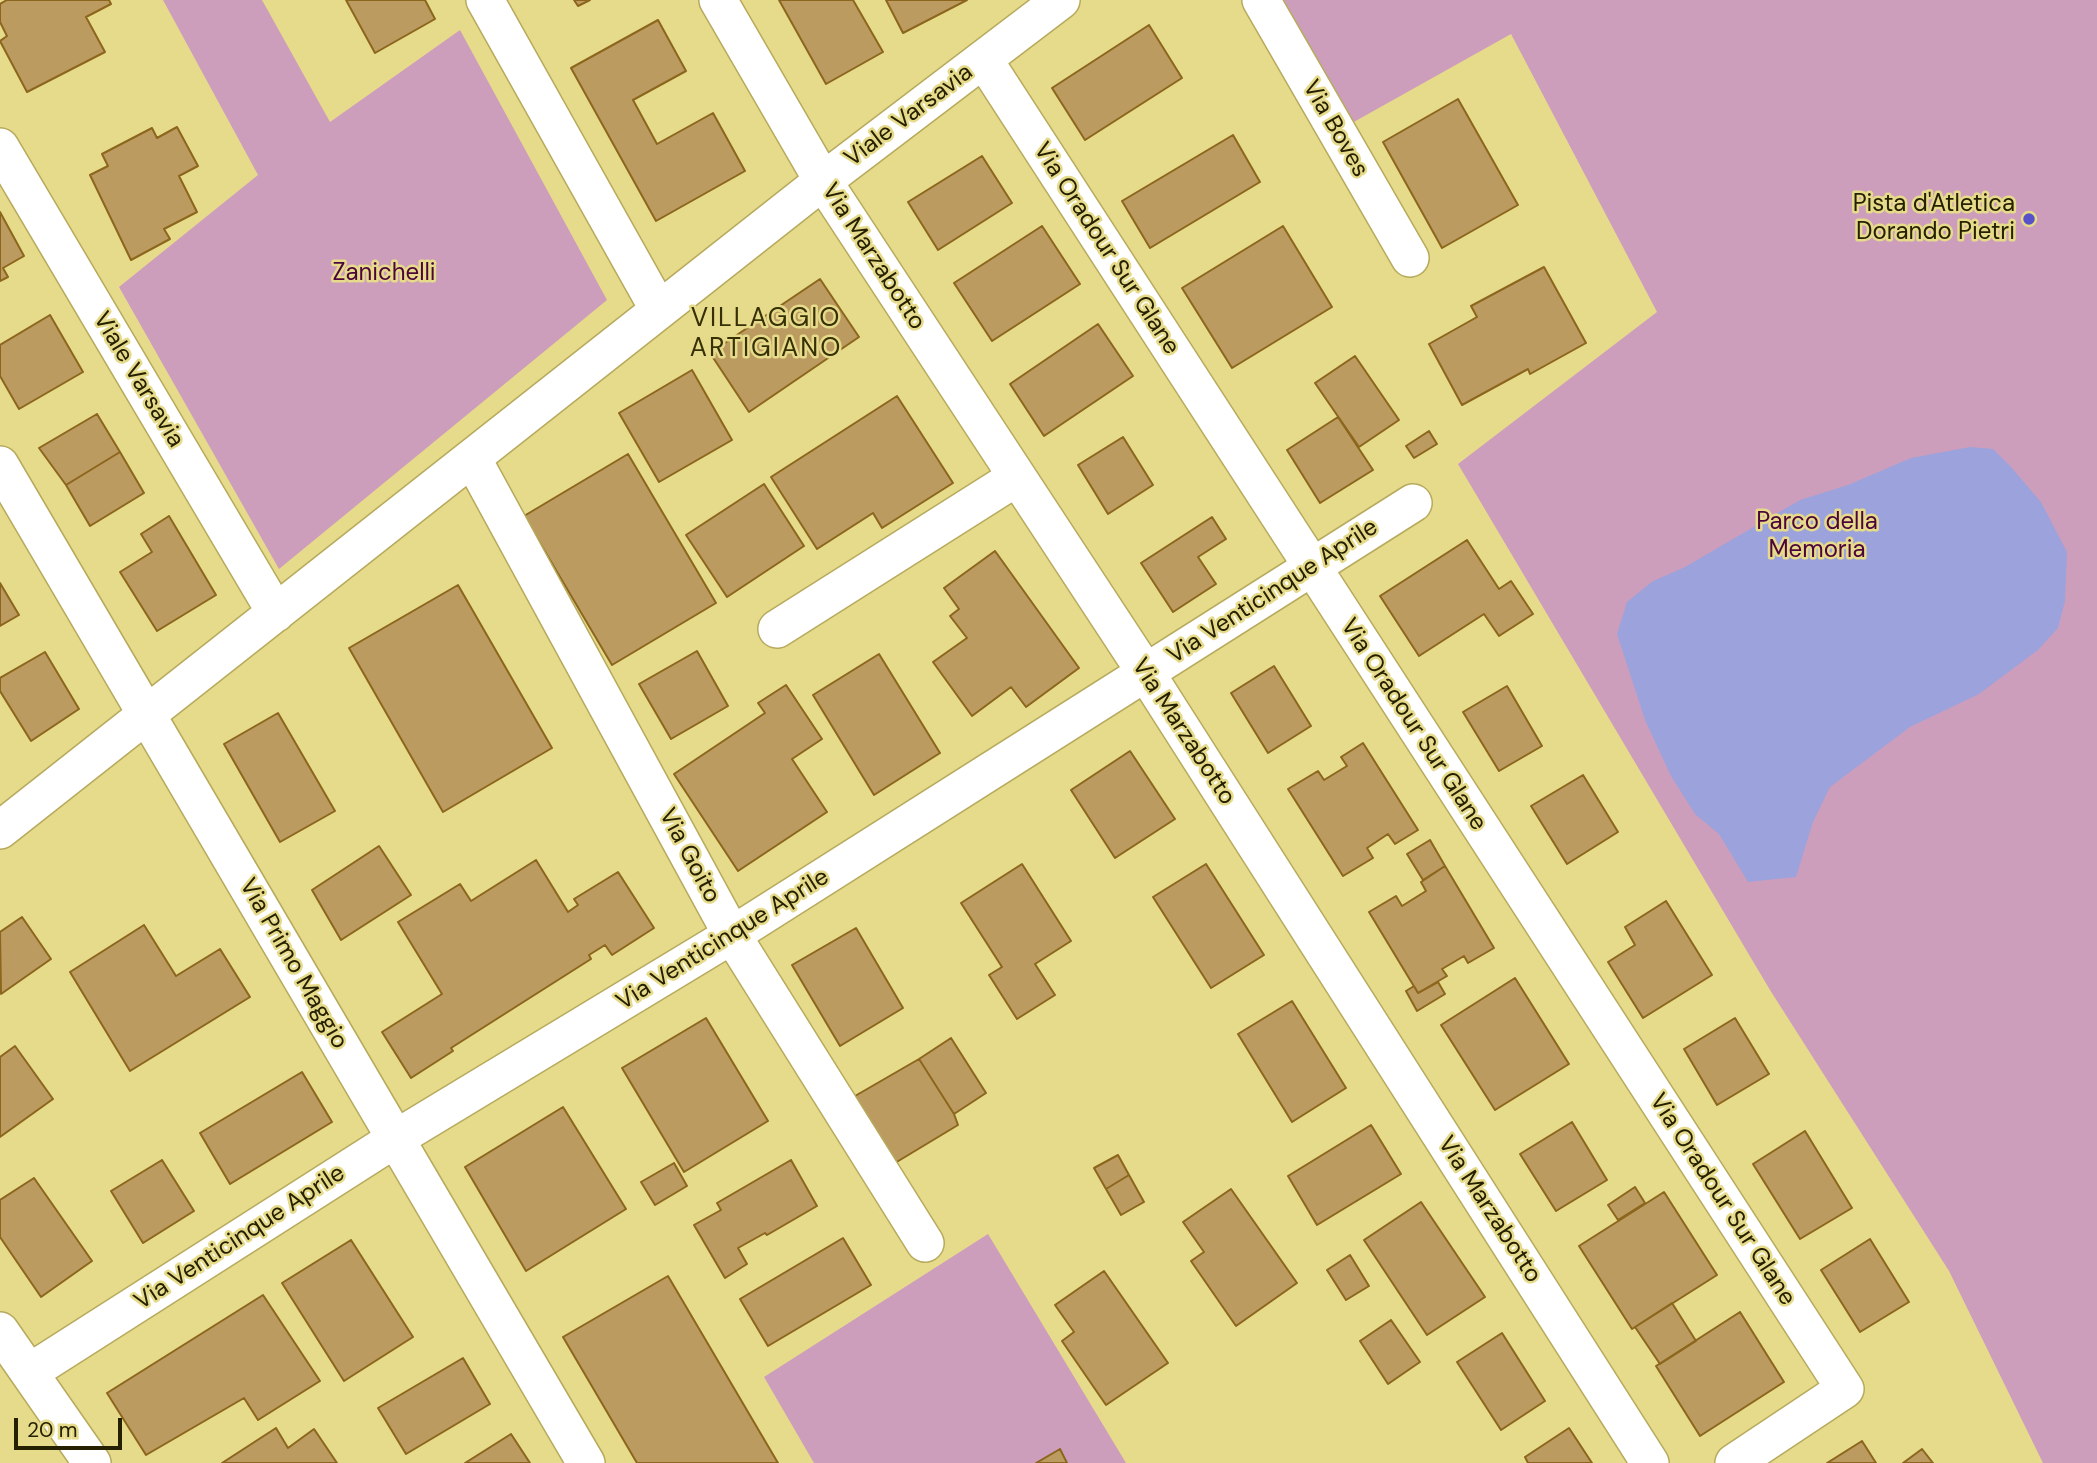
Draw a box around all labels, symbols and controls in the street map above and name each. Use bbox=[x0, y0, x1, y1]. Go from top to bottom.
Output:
street label: Viale Varsavia bbox=[839, 58, 979, 174]
street label: Via Boves bbox=[1296, 75, 1374, 183]
street label: Via Oradour Sur Glane bbox=[1027, 138, 1185, 360]
street label: Via Marzabotto bbox=[815, 178, 931, 336]
place label: Pista d'Atletica Dorando Pietri bbox=[1853, 191, 2015, 247]
marker: Pista d'Atletica Dorando Pietri bbox=[2021, 211, 2037, 227]
park label: Zanichelli bbox=[332, 260, 436, 288]
district label: VILLAGGIO ARTIGIANO bbox=[691, 303, 841, 364]
street label: Viale Varsavia bbox=[86, 307, 190, 453]
park label: Parco della Memoria bbox=[1756, 509, 1878, 565]
street label: Via Venticinque Aprile bbox=[1162, 513, 1384, 671]
street label: Via Oradour Sur Glane bbox=[1334, 614, 1492, 836]
street label: Via Marzabotto bbox=[1125, 653, 1241, 811]
street label: Via Goito bbox=[652, 804, 726, 908]
street label: Via Venticinque Aprile bbox=[611, 863, 835, 1017]
street label: Via Primo Maggio bbox=[233, 874, 353, 1054]
street label: Via Oradour Sur Glane bbox=[1643, 1089, 1801, 1311]
street label: Via Marzabotto bbox=[1431, 1131, 1547, 1289]
street label: Via Venticinque Aprile bbox=[129, 1159, 351, 1317]
scale bar bbox=[18, 1404, 126, 1448]
text: 20 m bbox=[27, 1416, 78, 1444]

